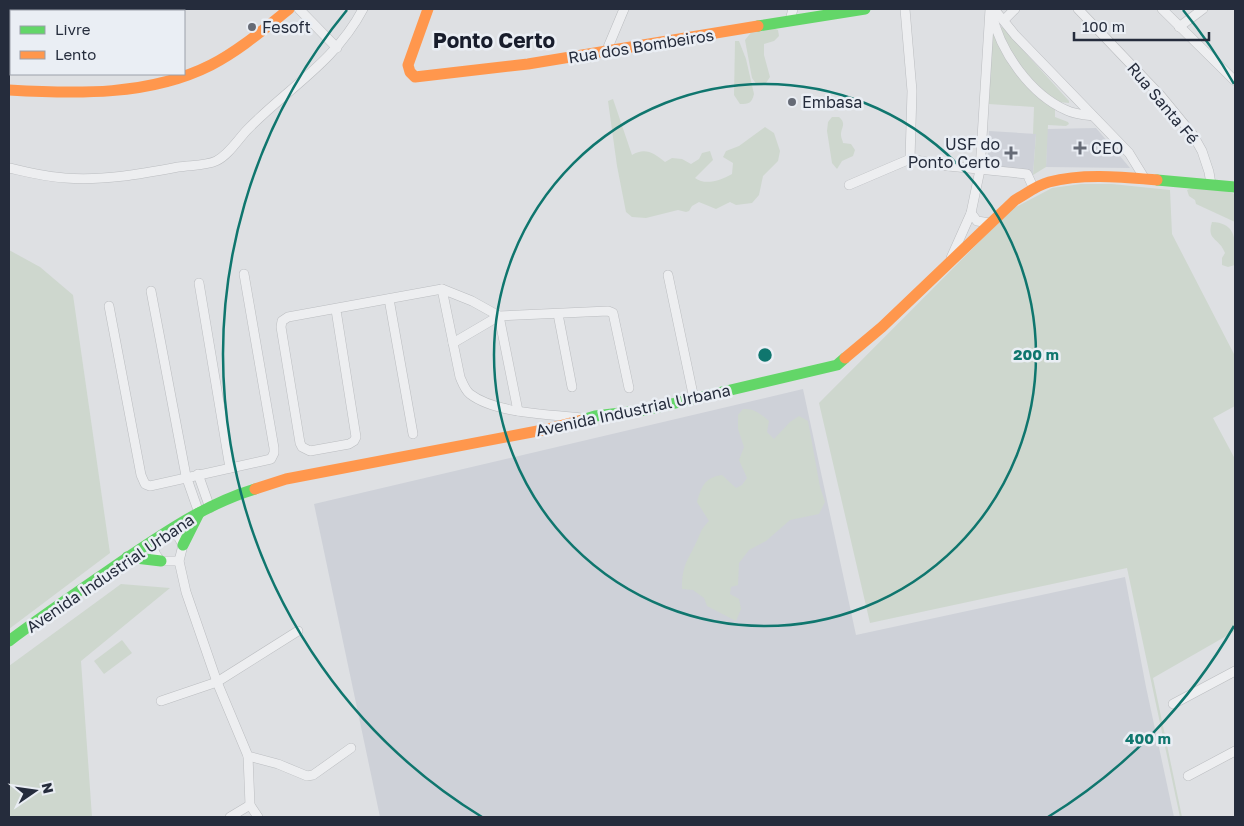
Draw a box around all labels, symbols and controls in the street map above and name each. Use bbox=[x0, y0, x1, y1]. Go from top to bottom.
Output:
legend bbox=[10, 10, 185, 75]
scale bar bbox=[1074, 10, 1209, 42]
place label: Fesoft bbox=[262, 17, 311, 37]
text: 100 m bbox=[1082, 17, 1125, 35]
text: Livre bbox=[55, 20, 91, 38]
marker: Fesoft bbox=[246, 21, 258, 33]
street label: Rua dos Bombeiros bbox=[567, 25, 715, 67]
district label: Ponto Certo bbox=[433, 27, 555, 53]
text: Lento bbox=[55, 45, 96, 63]
street label: Rua Santa Fé bbox=[1123, 58, 1203, 148]
place label: Embasa bbox=[802, 92, 862, 112]
marker: Embasa bbox=[786, 96, 798, 108]
place label: USF do Ponto Certo bbox=[908, 134, 1000, 172]
place label: CEO bbox=[1091, 138, 1123, 158]
marker: CEO bbox=[1073, 141, 1087, 155]
marker: USF do Ponto Certo bbox=[1004, 146, 1018, 160]
text: 200 m bbox=[1013, 345, 1059, 363]
centre of rings bbox=[756, 346, 774, 364]
street label: Avenida Industrial Urbana bbox=[534, 380, 732, 440]
street label: Avenida Industrial Urbana bbox=[22, 509, 198, 637]
text: 400 m bbox=[1125, 729, 1171, 747]
north arrow bbox=[10, 766, 60, 816]
text: N bbox=[39, 781, 58, 795]

